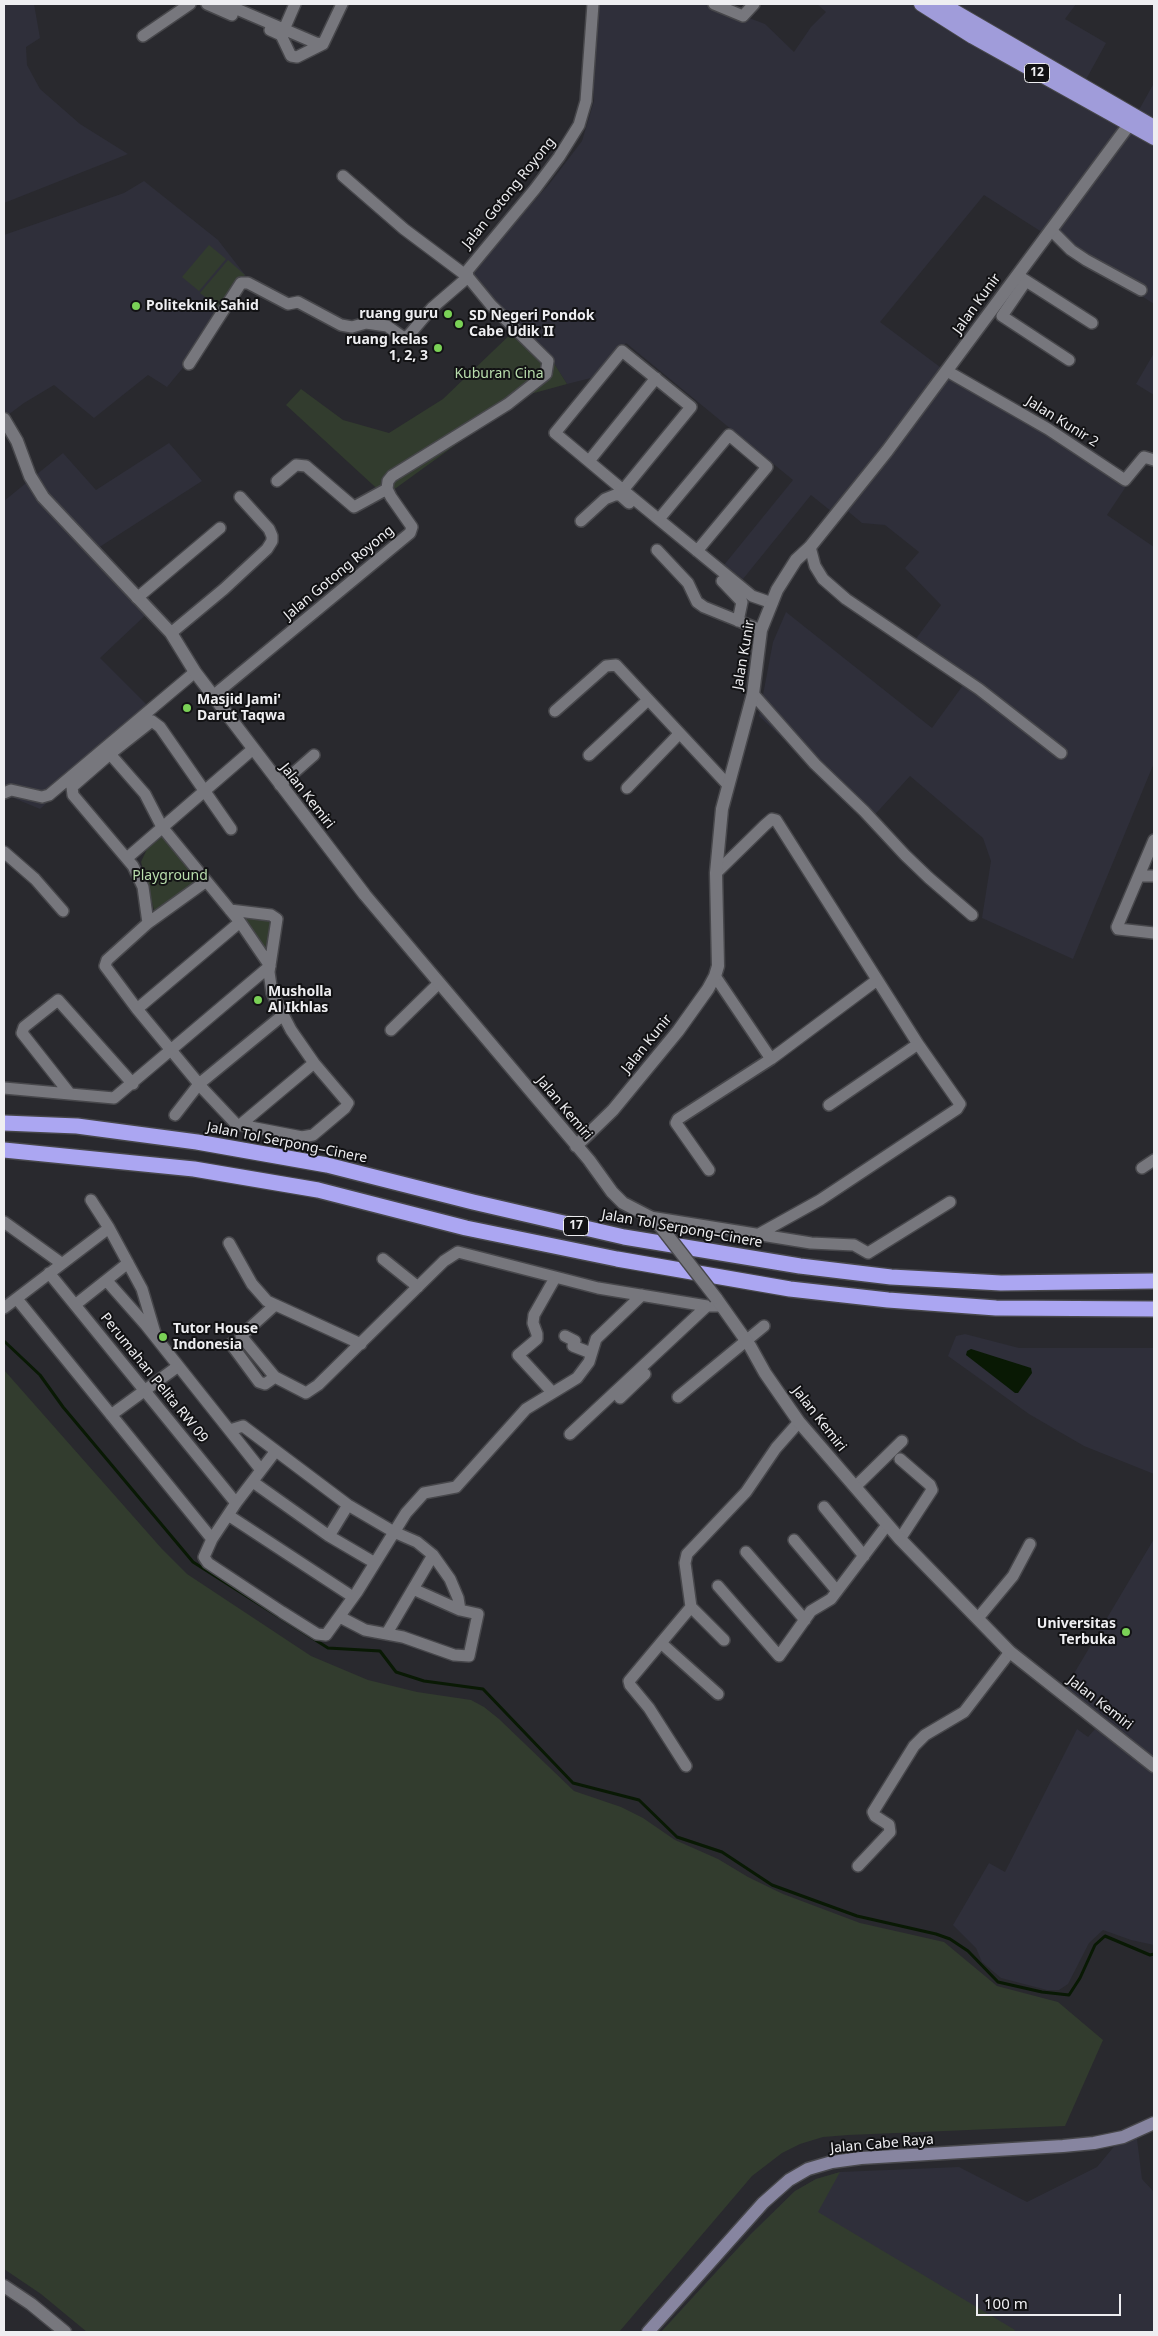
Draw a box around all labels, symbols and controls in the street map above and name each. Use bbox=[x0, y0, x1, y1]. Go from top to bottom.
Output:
road number: 12 bbox=[1024, 64, 1050, 82]
street label: Jalan Gotong Royong bbox=[459, 134, 559, 252]
street label: Jalan Kunir bbox=[949, 270, 1005, 338]
place label: Politeknik Sahid bbox=[146, 298, 259, 314]
marker: Politeknik Sahid bbox=[130, 300, 142, 312]
place label: ruang guru bbox=[359, 306, 438, 322]
marker: ruang guru bbox=[442, 308, 454, 320]
place label: SD Negeri Pondok Cabe Udik II bbox=[469, 308, 594, 341]
marker: SD Negeri Pondok Cabe Udik II bbox=[453, 318, 465, 330]
place label: ruang kelas 1, 2, 3 bbox=[346, 332, 428, 364]
marker: ruang kelas 1, 2, 3 bbox=[432, 342, 444, 354]
park label: Kuburan Cina bbox=[454, 366, 544, 382]
street label: Jalan Kunir 2 bbox=[1023, 393, 1101, 451]
street label: Jalan Gotong Royong bbox=[281, 522, 397, 624]
street label: Jalan Kunir bbox=[730, 619, 758, 691]
place label: Masjid Jami' Darut Taqwa bbox=[197, 692, 285, 724]
marker: Masjid Jami' Darut Taqwa bbox=[181, 702, 193, 714]
street label: Jalan Kemiri bbox=[276, 760, 338, 832]
park label: Playground bbox=[132, 868, 208, 884]
place label: Musholla Al Ikhlas bbox=[268, 984, 332, 1016]
marker: Musholla Al Ikhlas bbox=[252, 994, 264, 1006]
street label: Jalan Kunir bbox=[618, 1011, 676, 1077]
street label: Jalan Kemiri bbox=[532, 1073, 596, 1143]
street label: Jalan Tol Serpong–Cinere bbox=[205, 1119, 369, 1167]
street label: Jalan Tol Serpong–Cinere bbox=[600, 1207, 764, 1251]
road number: 17 bbox=[564, 1216, 588, 1236]
street label: Perumahan Pelita RW 09 bbox=[96, 1310, 212, 1446]
place label: Tutor House Indonesia bbox=[173, 1321, 258, 1354]
marker: Tutor House Indonesia bbox=[157, 1331, 169, 1343]
street label: Jalan Kemiri bbox=[788, 1383, 850, 1455]
place label: Universitas Terbuka bbox=[1037, 1616, 1116, 1648]
marker: Universitas Terbuka bbox=[1120, 1626, 1132, 1638]
street label: Jalan Kemiri bbox=[1064, 1672, 1136, 1734]
street label: Jalan Cabe Raya bbox=[830, 2131, 934, 2157]
scale bar bbox=[978, 2284, 1123, 2316]
text: 100 m bbox=[984, 2293, 1028, 2313]

